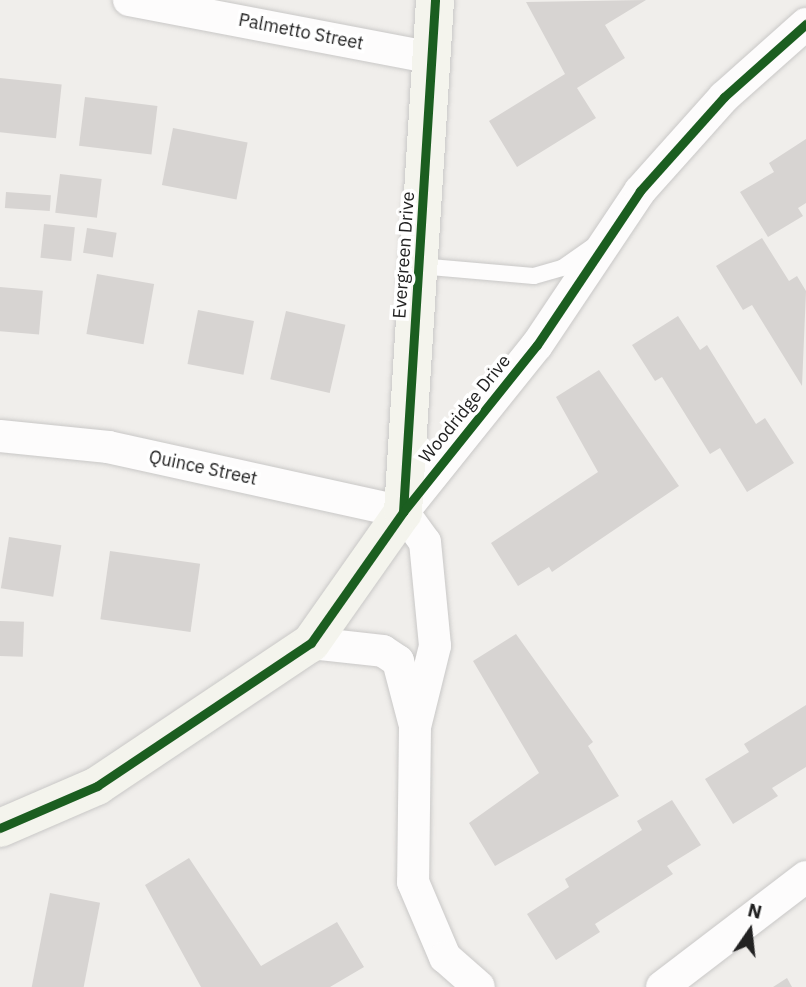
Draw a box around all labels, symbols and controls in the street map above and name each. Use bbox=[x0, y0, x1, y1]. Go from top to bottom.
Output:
street label: Palmetto Street bbox=[237, 9, 365, 55]
street label: Evergreen Drive bbox=[389, 191, 419, 319]
street label: Woodridge Drive bbox=[415, 350, 515, 468]
street label: Quince Street bbox=[147, 446, 259, 490]
north arrow bbox=[715, 896, 785, 966]
text: N bbox=[745, 897, 765, 924]

